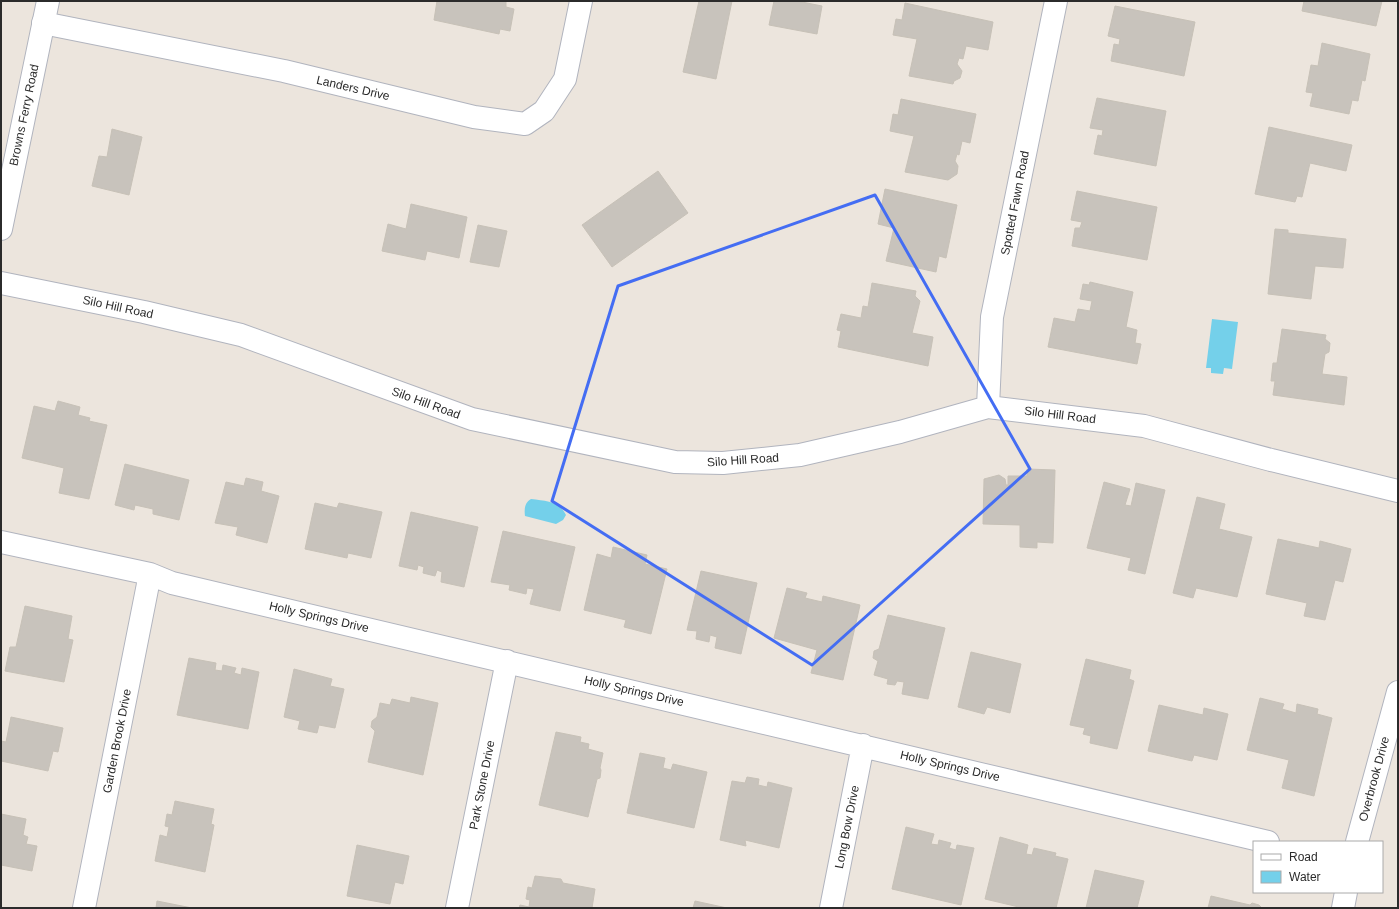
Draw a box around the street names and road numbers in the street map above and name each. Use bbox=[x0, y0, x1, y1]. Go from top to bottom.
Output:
street label: Browns Ferry Road bbox=[6, 63, 42, 167]
street label: Landers Drive bbox=[315, 73, 391, 103]
street label: Spotted Fawn Road bbox=[998, 150, 1032, 256]
street label: Silo Hill Road bbox=[81, 293, 155, 321]
street label: Silo Hill Road bbox=[390, 384, 462, 422]
street label: Silo Hill Road bbox=[1023, 404, 1097, 426]
street label: Silo Hill Road bbox=[707, 451, 779, 469]
street label: Holly Springs Drive bbox=[268, 599, 371, 635]
street label: Holly Springs Drive bbox=[583, 673, 686, 709]
street label: Garden Brook Drive bbox=[100, 687, 134, 794]
street label: Overbrook Drive bbox=[1356, 735, 1392, 823]
street label: Park Stone Drive bbox=[466, 739, 498, 831]
street label: Holly Springs Drive bbox=[899, 748, 1002, 784]
street label: Long Bow Drive bbox=[832, 784, 862, 870]

